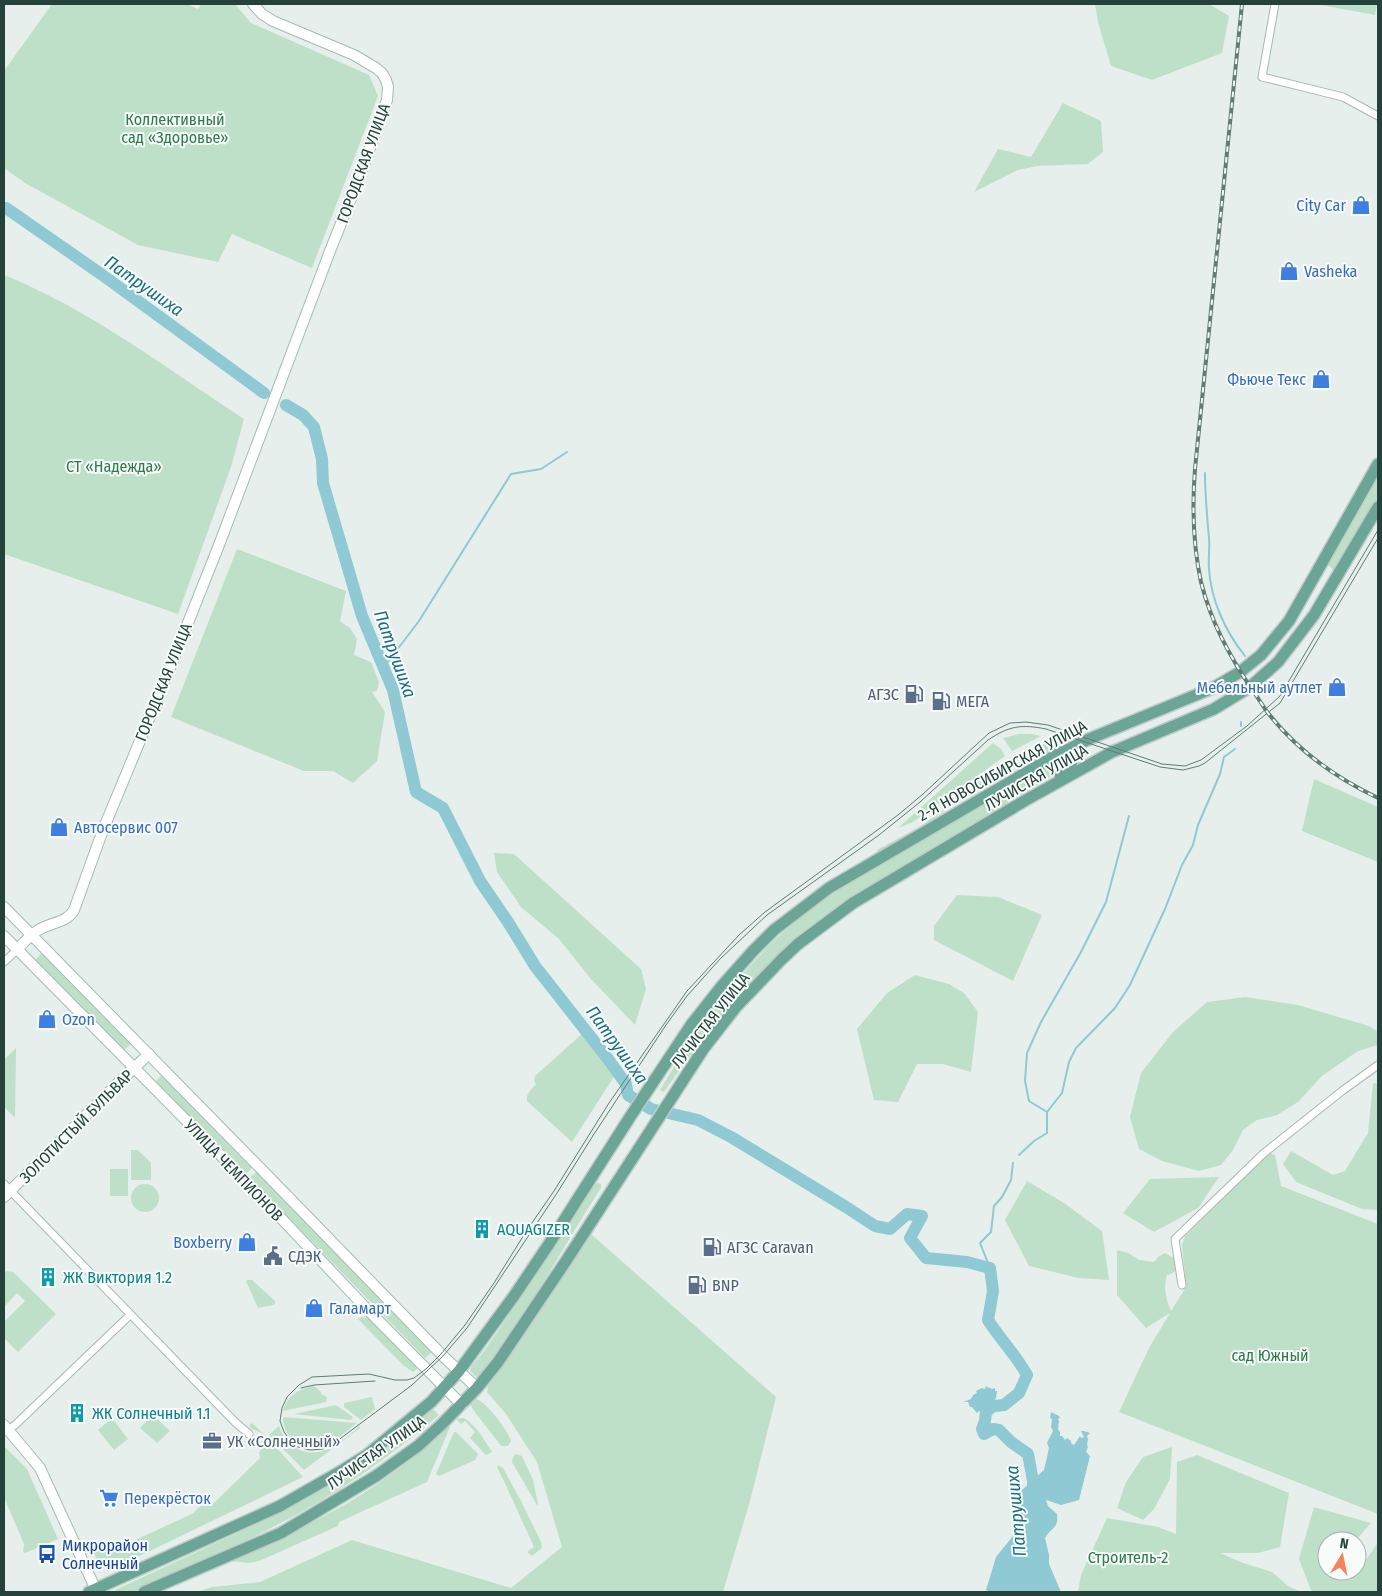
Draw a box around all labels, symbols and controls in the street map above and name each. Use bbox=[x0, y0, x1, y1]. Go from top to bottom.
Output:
street label: ГОРОДСКАЯ УЛИЦА bbox=[333, 100, 394, 226]
park label: Коллективный сад «Здоровье» bbox=[121, 110, 229, 147]
shop icon: City Car bbox=[1350, 194, 1372, 216]
place label: City Car bbox=[1296, 196, 1346, 215]
water label: Патрушиха bbox=[100, 251, 188, 321]
shop icon: Vasheka bbox=[1278, 260, 1300, 282]
place label: Vasheka bbox=[1304, 262, 1358, 281]
shop icon: Фьюче Текс bbox=[1310, 368, 1332, 390]
place label: Фьюче Текс bbox=[1227, 370, 1306, 389]
park label: СТ «Надежда» bbox=[66, 457, 162, 476]
water label: Патрушиха bbox=[369, 607, 421, 701]
street label: ГОРОДСКАЯ УЛИЦА bbox=[131, 620, 196, 744]
shop icon: Мебельный аутлет bbox=[1326, 676, 1348, 698]
place label: Мебельный аутлет bbox=[1197, 678, 1323, 697]
fuel station icon: АГЗС bbox=[903, 683, 925, 705]
place label: АГЗС bbox=[868, 685, 899, 704]
fuel station icon: МЕГА bbox=[930, 690, 952, 712]
place label: МЕГА bbox=[956, 692, 990, 711]
street label: 2-Я НОВОСИБИРСКАЯ УЛИЦА bbox=[914, 716, 1091, 825]
street label: ЛУЧИСТАЯ УЛИЦА bbox=[981, 740, 1092, 815]
shop icon: Автосервис 007 bbox=[48, 816, 70, 838]
place label: Автосервис 007 bbox=[74, 818, 178, 837]
street label: ЛУЧИСТАЯ УЛИЦА bbox=[667, 968, 754, 1072]
water label: Патрушиха bbox=[581, 1002, 653, 1088]
shop icon: Ozon bbox=[36, 1008, 58, 1030]
place label: Ozon bbox=[62, 1010, 95, 1029]
street label: ЗОЛОТИСТЫЙ БУЛЬВАР bbox=[16, 1066, 137, 1187]
street label: УЛИЦА ЧЕМПИОНОВ bbox=[180, 1115, 287, 1225]
building icon: AQUAGIZER bbox=[471, 1218, 493, 1240]
place label: AQUAGIZER bbox=[497, 1220, 570, 1239]
shop icon: Boxberry bbox=[236, 1231, 258, 1253]
place label: Boxberry bbox=[173, 1233, 233, 1252]
fuel station icon: АГЗС Caravan bbox=[701, 1236, 723, 1258]
place label: АГЗС Caravan bbox=[727, 1238, 814, 1257]
public building icon: СДЭК bbox=[262, 1245, 284, 1267]
place label: СДЭК bbox=[288, 1247, 322, 1266]
building icon: ЖК Виктория 1.2 bbox=[37, 1266, 59, 1288]
place label: ЖК Виктория 1.2 bbox=[63, 1268, 172, 1287]
fuel station icon: BNP bbox=[686, 1274, 708, 1296]
place label: BNP bbox=[712, 1276, 739, 1295]
shop icon: Галамарт bbox=[303, 1297, 325, 1319]
place label: Галамарт bbox=[329, 1299, 391, 1318]
park label: сад Южный bbox=[1231, 1346, 1309, 1365]
building icon: ЖК Солнечный 1.1 bbox=[66, 1402, 88, 1424]
place label: ЖК Солнечный 1.1 bbox=[92, 1404, 211, 1423]
street label: ЛУЧИСТАЯ УЛИЦА bbox=[323, 1411, 430, 1493]
office icon: УК «Солнечный» bbox=[201, 1430, 223, 1452]
place label: УК «Солнечный» bbox=[226, 1432, 341, 1451]
water label: Патрушиха bbox=[1001, 1465, 1031, 1557]
supermarket icon: Перекрёсток bbox=[98, 1487, 120, 1509]
place label: Перекрёсток bbox=[124, 1489, 211, 1508]
north arrow bbox=[1317, 1531, 1367, 1581]
text: N bbox=[1339, 1535, 1350, 1553]
place label: Микрорайон Солнечный bbox=[62, 1536, 148, 1573]
bus stop icon: Микрорайон Солнечный bbox=[36, 1543, 58, 1565]
park label: Строитель-2 bbox=[1088, 1548, 1168, 1567]

